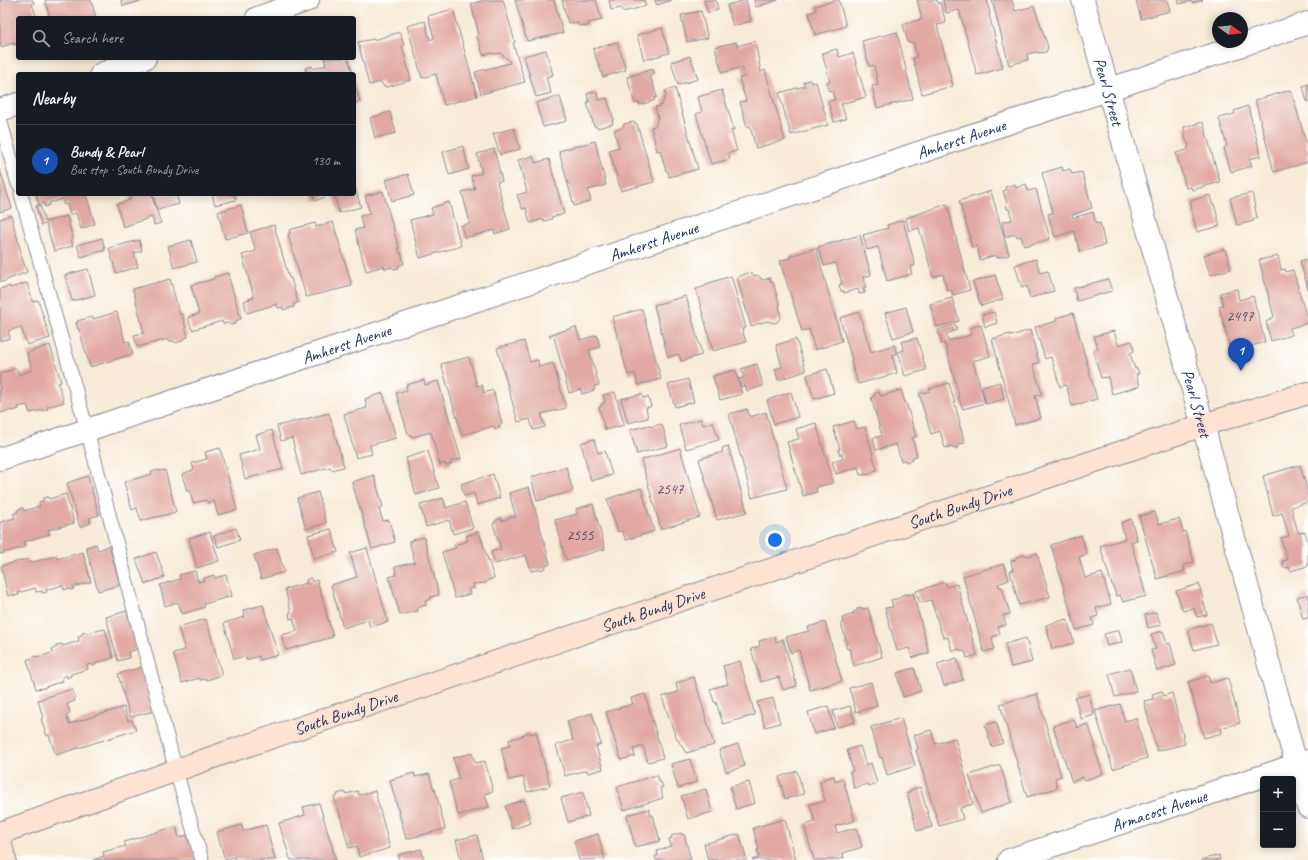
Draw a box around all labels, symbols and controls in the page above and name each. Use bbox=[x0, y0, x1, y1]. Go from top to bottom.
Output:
north arrow bbox=[1212, 12, 1248, 48]
search box bbox=[16, 16, 356, 60]
icon: search bbox=[30, 27, 52, 49]
text: Search here bbox=[62, 29, 123, 48]
street label: Pearl Street bbox=[1089, 55, 1129, 130]
text: Nearby bbox=[32, 88, 75, 109]
street label: Amherst Avenue bbox=[914, 114, 1009, 163]
text: Bundy & Pearl bbox=[70, 143, 143, 162]
text: 1 bbox=[42, 153, 48, 169]
text: 130 m bbox=[312, 153, 340, 169]
text: Bus stop · South Bundy Drive bbox=[70, 162, 198, 178]
street label: Amherst Avenue bbox=[607, 216, 702, 266]
house number: 2497 bbox=[1226, 307, 1255, 326]
street label: Amherst Avenue bbox=[299, 319, 395, 368]
pin: 1 bbox=[1228, 338, 1254, 371]
street label: Pearl Street bbox=[1177, 367, 1217, 442]
street label: South Bundy Drive bbox=[906, 479, 1016, 533]
house number: 2547 bbox=[656, 480, 685, 499]
house number: 2555 bbox=[566, 526, 595, 545]
your location bbox=[765, 530, 785, 550]
street label: South Bundy Drive bbox=[598, 582, 709, 636]
street label: South Bundy Drive bbox=[291, 685, 401, 740]
map controls bbox=[1260, 776, 1296, 848]
button: + bbox=[1260, 776, 1296, 812]
street label: Armacost Avenue bbox=[1109, 784, 1211, 836]
button: − bbox=[1260, 812, 1296, 848]

